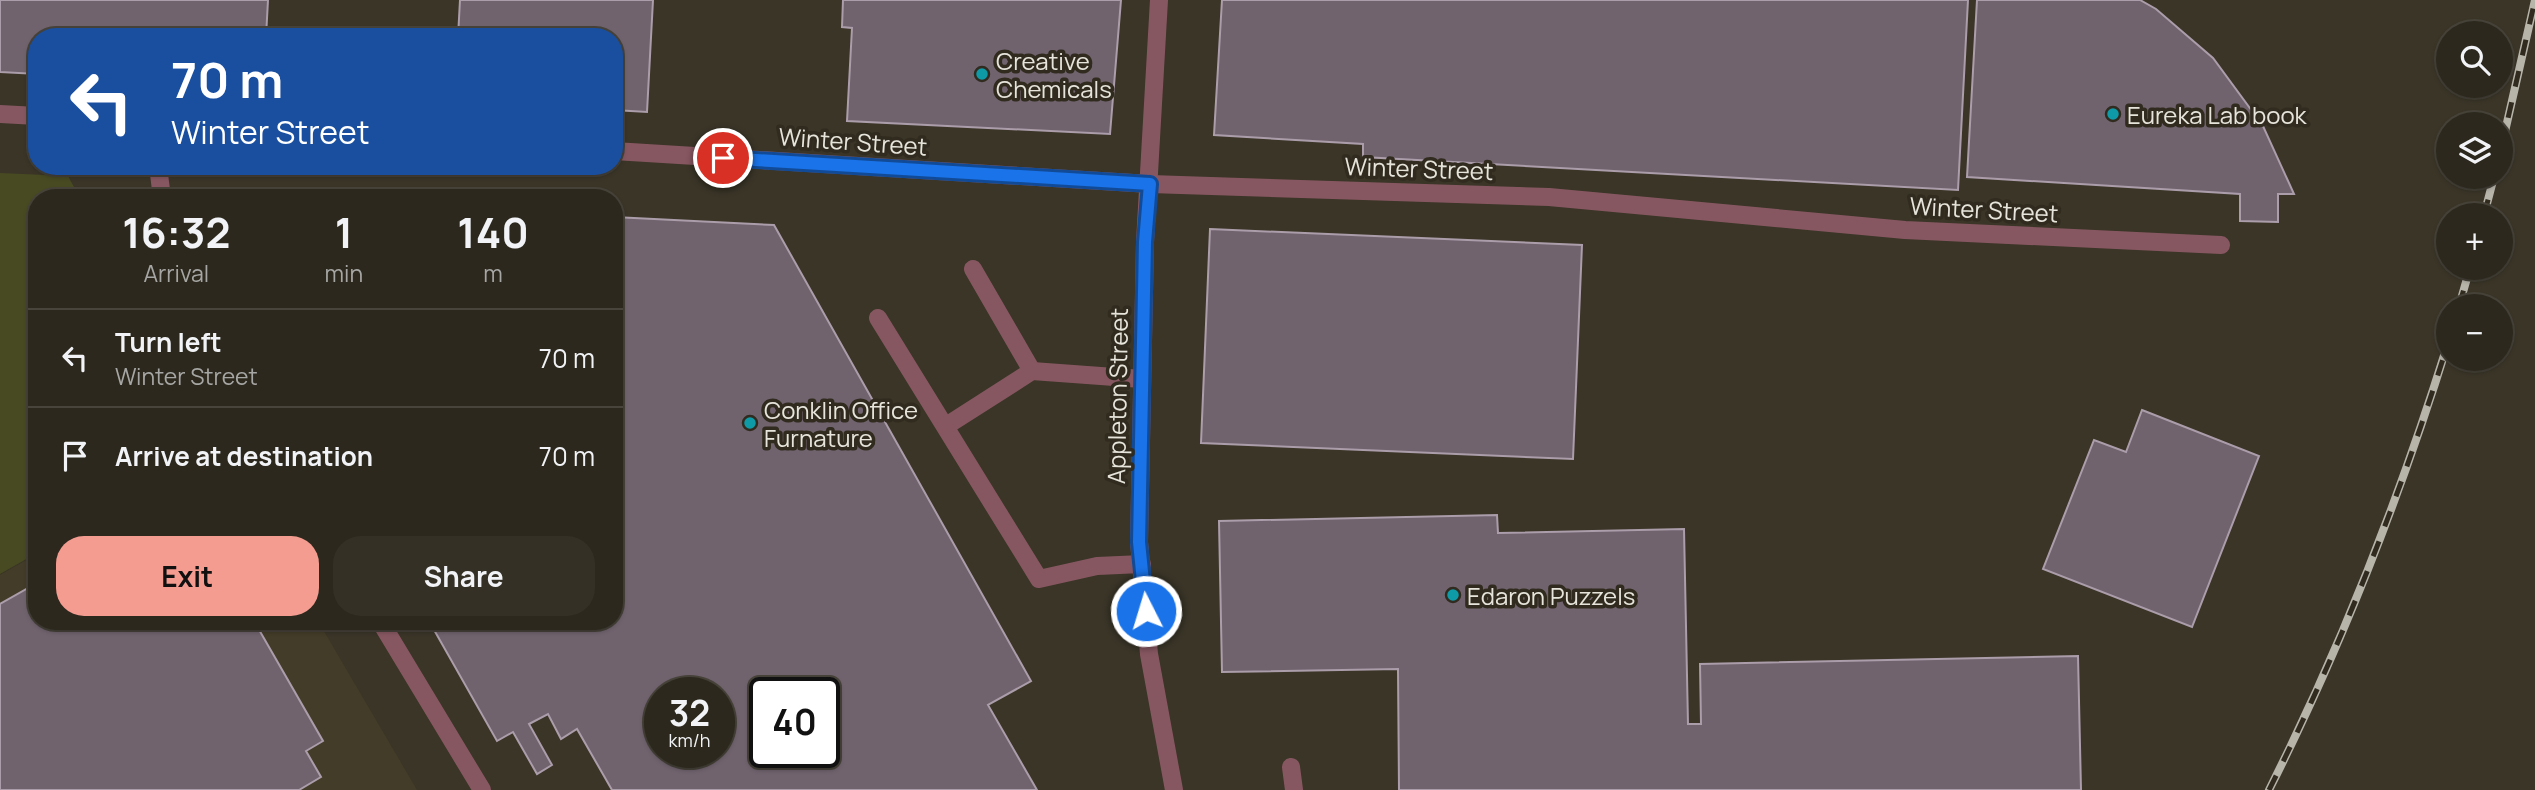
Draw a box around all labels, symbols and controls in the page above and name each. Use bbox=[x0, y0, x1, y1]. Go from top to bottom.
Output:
map controls bbox=[2436, 21, 2513, 371]
button: search bbox=[2436, 21, 2513, 98]
place label: Creative Chemicals bbox=[996, 44, 1112, 105]
text: 70 m bbox=[171, 46, 283, 113]
icon: left bbox=[56, 56, 147, 147]
marker: Creative Chemicals bbox=[974, 66, 990, 82]
place label: Eureka Lab book bbox=[2127, 98, 2308, 131]
marker: Eureka Lab book bbox=[2105, 106, 2121, 122]
text: Winter Street bbox=[171, 110, 370, 154]
button: layers bbox=[2436, 112, 2513, 189]
street label: Winter Street bbox=[778, 119, 928, 163]
pin bbox=[693, 128, 753, 188]
icon: arrive bbox=[704, 139, 742, 177]
street label: Winter Street bbox=[1344, 149, 1494, 187]
street label: Winter Street bbox=[1909, 189, 2059, 229]
text: 16:32 bbox=[122, 203, 230, 261]
text: 1 bbox=[335, 203, 353, 261]
text: 140 bbox=[457, 203, 529, 261]
button: + bbox=[2436, 203, 2513, 280]
text: Arrival bbox=[143, 257, 209, 289]
text: min bbox=[325, 257, 363, 289]
text: m bbox=[483, 257, 503, 289]
button: − bbox=[2436, 294, 2513, 371]
street label: Appleton Street bbox=[1099, 308, 1135, 484]
text: Turn left bbox=[115, 324, 222, 360]
icon: left bbox=[56, 339, 94, 377]
text: 70 m bbox=[539, 340, 595, 376]
text: Winter Street bbox=[115, 360, 258, 392]
place label: Conklin Office Furnature bbox=[764, 393, 918, 454]
marker: Conklin Office Furnature bbox=[742, 415, 758, 431]
icon: arrive bbox=[56, 437, 94, 475]
text: Arrive at destination bbox=[115, 438, 373, 474]
text: 70 m bbox=[539, 438, 595, 474]
button: Exit bbox=[56, 536, 319, 616]
button: Share bbox=[333, 536, 595, 616]
position arrow bbox=[1109, 574, 1183, 648]
place label: Edaron Puzzels bbox=[1467, 579, 1635, 612]
marker: Edaron Puzzels bbox=[1445, 587, 1461, 603]
speed limit sign: 40 bbox=[749, 677, 840, 768]
text: 32 bbox=[669, 689, 710, 737]
text: km/h bbox=[669, 728, 710, 752]

